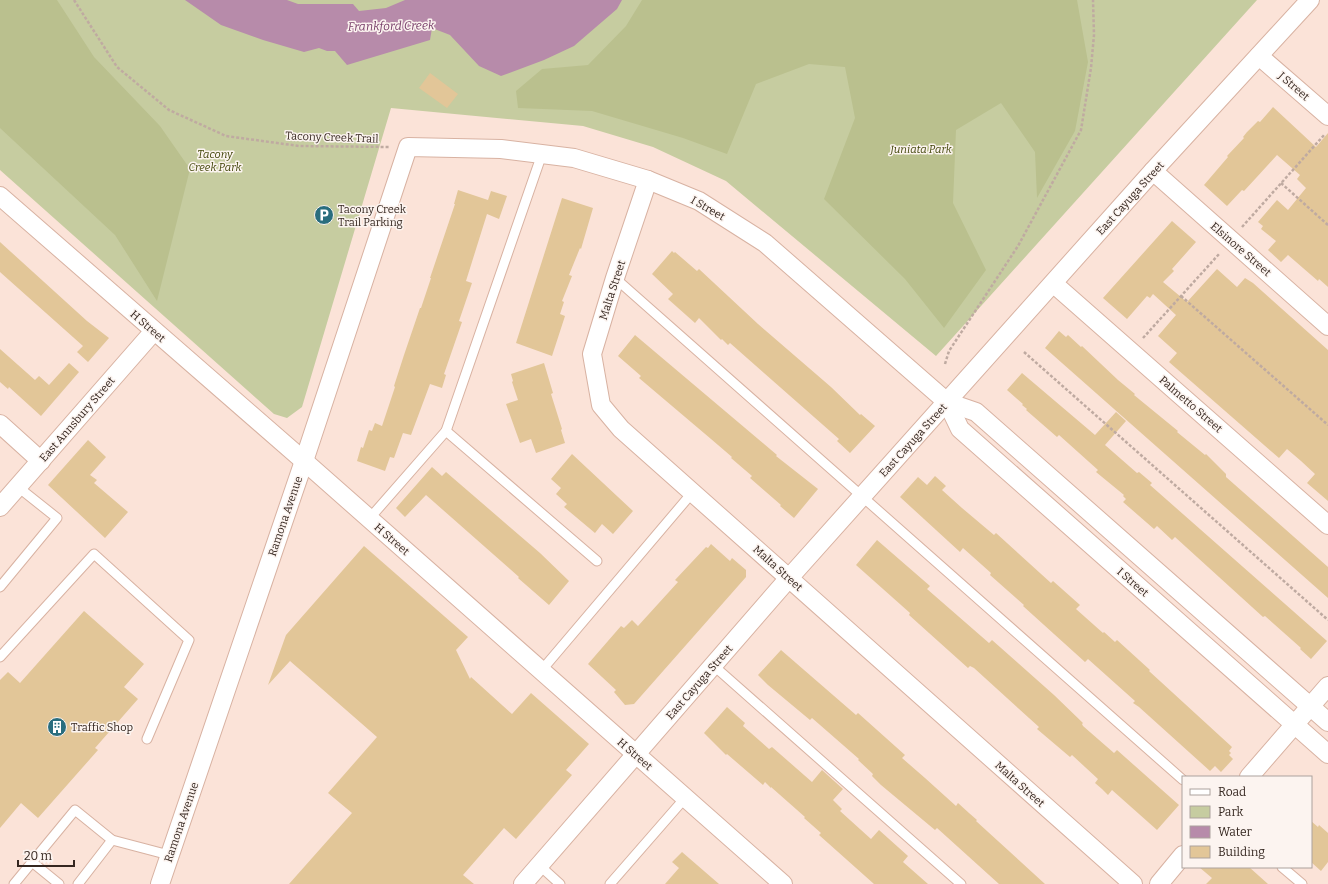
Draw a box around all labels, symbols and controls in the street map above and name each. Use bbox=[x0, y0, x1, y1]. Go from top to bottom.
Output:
water label: Frankford Creek bbox=[348, 18, 435, 34]
street label: J Street bbox=[1275, 69, 1312, 103]
street label: Tacony Creek Trail bbox=[285, 129, 379, 146]
park label: Juniata Park bbox=[889, 143, 953, 156]
park label: Tacony Creek Park bbox=[189, 148, 242, 174]
street label: East Cayuga Street bbox=[1094, 159, 1167, 238]
street label: I Street bbox=[688, 194, 727, 223]
place label: Tacony Creek Trail Parking bbox=[338, 203, 407, 229]
parking icon: Tacony Creek Trail Parking bbox=[313, 204, 335, 226]
street label: Elsinore Street bbox=[1208, 220, 1274, 279]
street label: Malta Street bbox=[597, 259, 628, 322]
street label: H Street bbox=[128, 308, 168, 345]
street label: Palmetto Street bbox=[1156, 373, 1225, 435]
street label: East Annsbury Street bbox=[37, 374, 118, 464]
street label: East Cayuga Street bbox=[877, 401, 950, 480]
street label: Ramona Avenue bbox=[266, 474, 305, 558]
street label: H Street bbox=[372, 521, 412, 558]
street label: Malta Street bbox=[750, 543, 805, 594]
street label: I Street bbox=[1114, 565, 1151, 599]
street label: East Cayuga Street bbox=[663, 642, 735, 722]
building icon: Traffic Shop bbox=[46, 716, 68, 738]
place label: Traffic Shop bbox=[71, 721, 134, 734]
street label: H Street bbox=[615, 736, 655, 773]
street label: Malta Street bbox=[992, 759, 1047, 810]
legend bbox=[1182, 776, 1312, 868]
street label: Ramona Avenue bbox=[162, 780, 201, 864]
text: Road bbox=[1218, 785, 1246, 799]
text: Park bbox=[1218, 805, 1244, 819]
text: Water bbox=[1218, 825, 1253, 839]
scale bar bbox=[18, 842, 74, 868]
text: Building bbox=[1218, 845, 1265, 859]
text: 20 m bbox=[24, 849, 53, 863]

